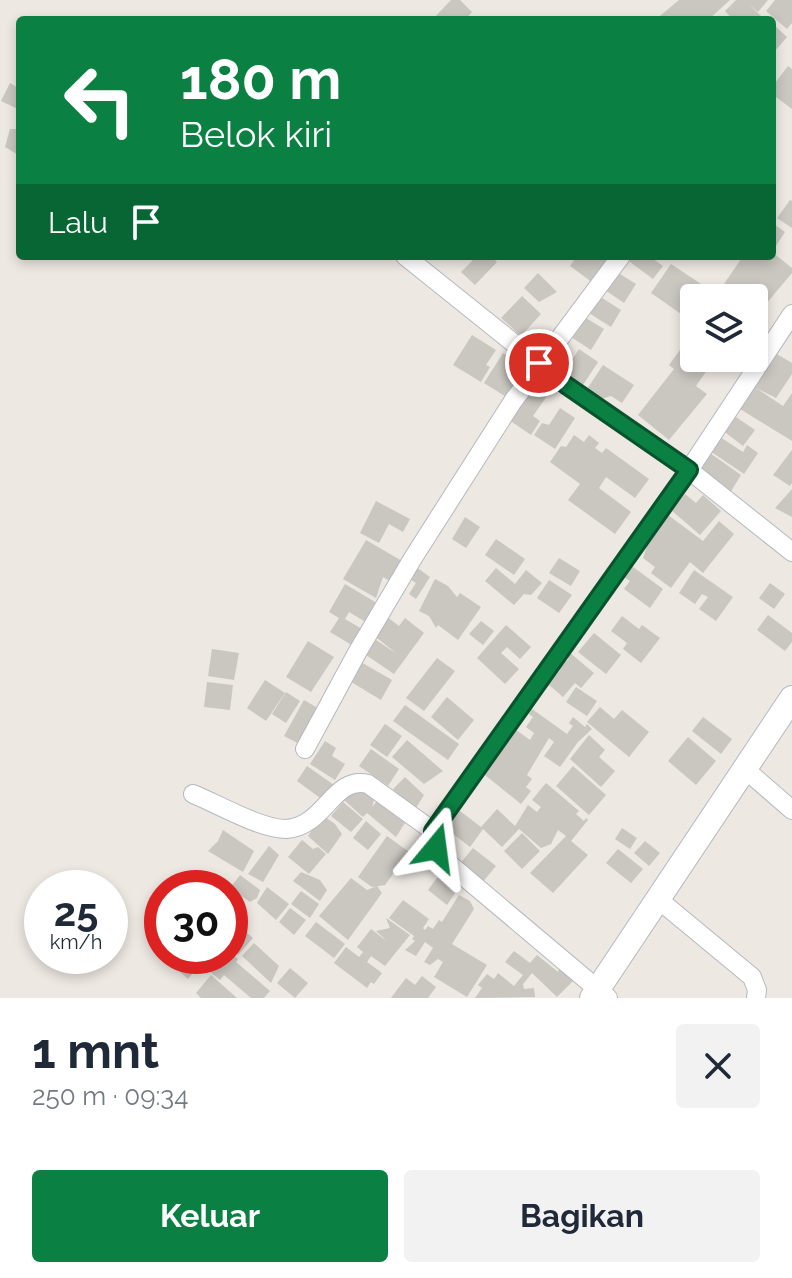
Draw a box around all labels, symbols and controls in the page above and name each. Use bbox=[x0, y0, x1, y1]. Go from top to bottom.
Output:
text: 180 m bbox=[180, 46, 341, 112]
icon: left bbox=[48, 48, 152, 152]
text: Belok kiri bbox=[180, 113, 332, 155]
icon: arrive bbox=[124, 200, 168, 244]
text: Lalu bbox=[48, 205, 108, 240]
map controls bbox=[680, 284, 768, 372]
button: layers bbox=[680, 284, 768, 372]
pin bbox=[505, 329, 573, 397]
icon: arrive bbox=[517, 341, 561, 385]
position arrow bbox=[394, 806, 478, 890]
speed limit sign: 30 bbox=[144, 870, 248, 974]
text: 25 bbox=[54, 888, 98, 935]
text: km/h bbox=[50, 930, 102, 954]
text: 1 mnt bbox=[32, 1023, 159, 1079]
button: close bbox=[676, 1024, 760, 1108]
text: 250 m · 09:34 bbox=[32, 1081, 188, 1111]
button: Keluar bbox=[32, 1170, 388, 1262]
button: Bagikan bbox=[404, 1170, 760, 1262]

